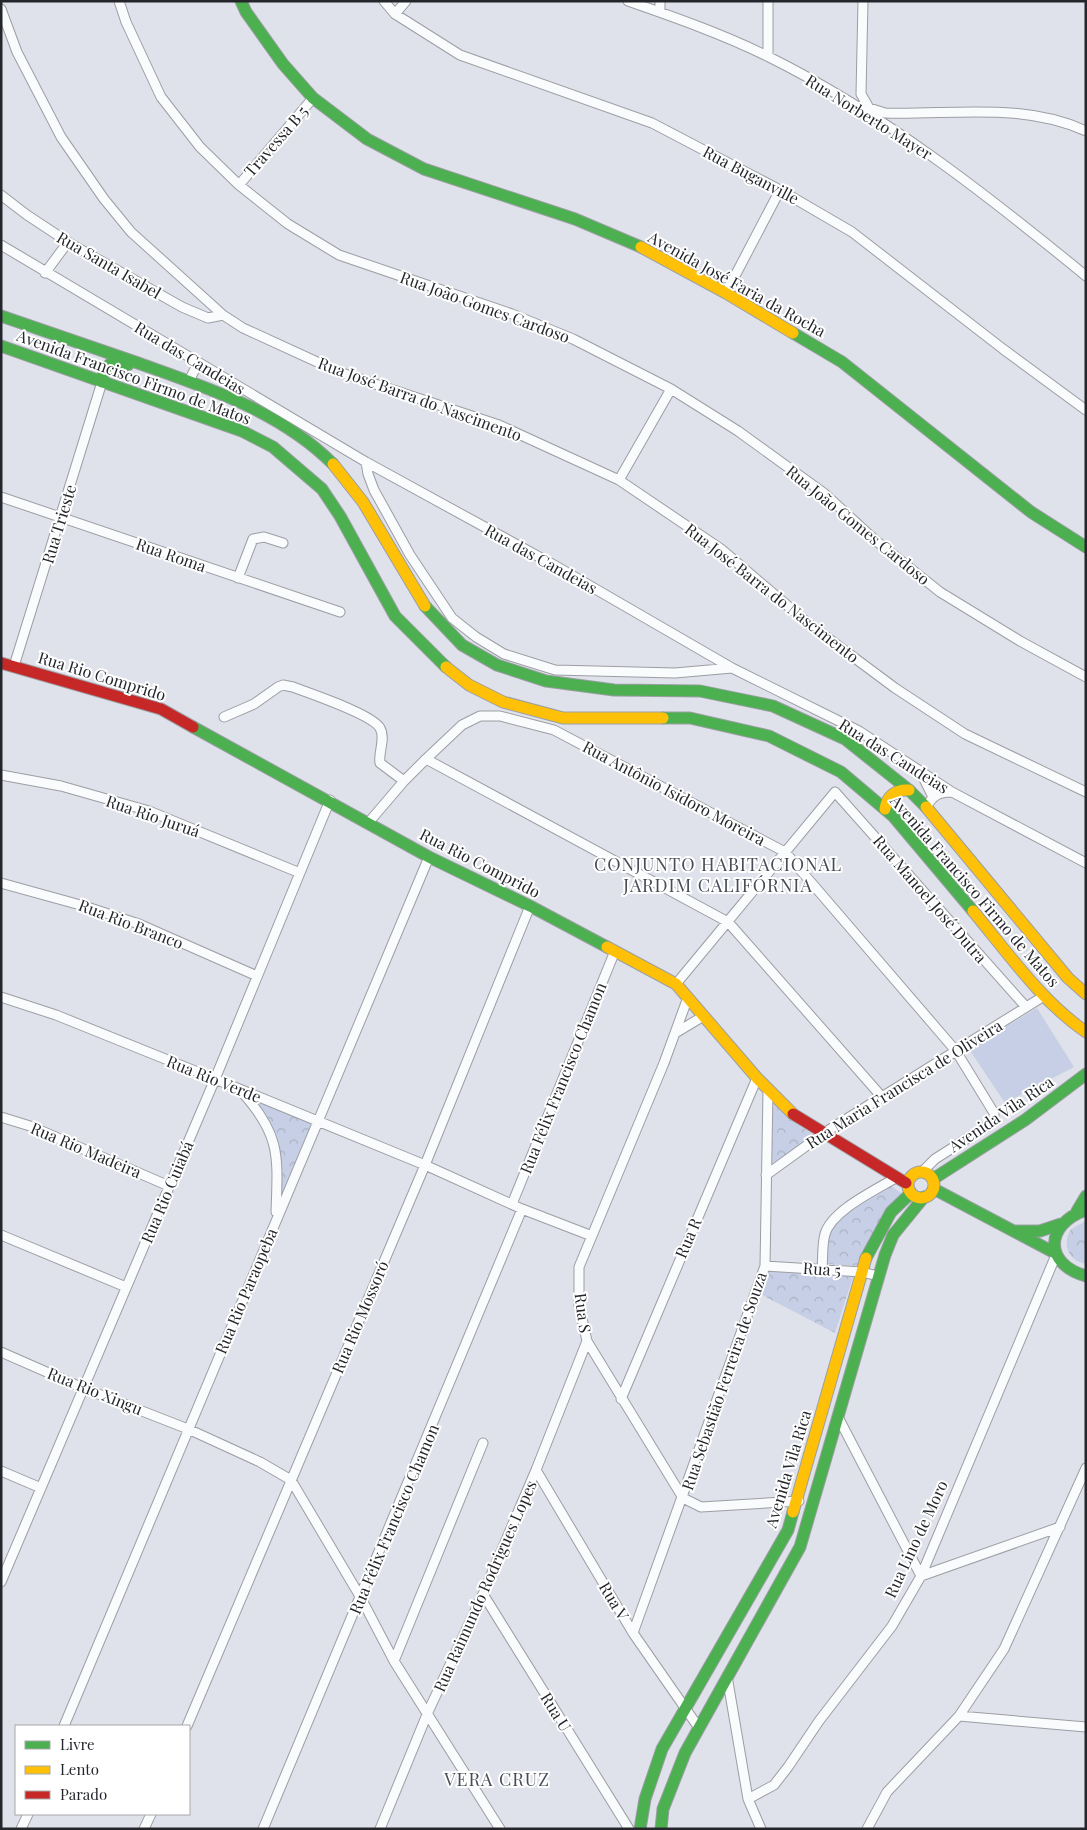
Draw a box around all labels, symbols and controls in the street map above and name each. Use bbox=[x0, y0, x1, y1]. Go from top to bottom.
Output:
street label: Rua Norberto Mayer bbox=[802, 69, 937, 164]
street label: Travessa B 5 bbox=[239, 101, 312, 181]
street label: Rua Buganville bbox=[700, 140, 803, 209]
street label: Avenida José Faria da Rocha bbox=[644, 225, 830, 341]
street label: Rua Santa Isabel bbox=[53, 226, 166, 303]
street label: Rua João Gomes Cardoso bbox=[397, 266, 573, 347]
street label: Rua das Candeias bbox=[131, 316, 249, 399]
street label: Avenida Francisco Firmo de Matos bbox=[13, 324, 254, 429]
street label: Rua José Barra do Nascimento bbox=[315, 352, 525, 445]
street label: Rua João Gomes Cardoso bbox=[782, 460, 935, 589]
street label: Rua Trieste bbox=[37, 482, 81, 566]
street label: Rua José Barra do Nascimento bbox=[681, 518, 864, 667]
street label: Rua das Candeias bbox=[481, 519, 601, 598]
street label: Rua Roma bbox=[133, 533, 209, 576]
street label: Rua Rio Comprido bbox=[36, 646, 169, 705]
street label: Rua das Candeias bbox=[835, 713, 953, 798]
street label: Rua Antônio Isidoro Moreira bbox=[579, 735, 769, 850]
street label: Rua Rio Juruá bbox=[103, 790, 203, 841]
street label: Avenida Francisco Firmo de Matos bbox=[886, 790, 1065, 991]
street label: Rua Rio Comprido bbox=[416, 823, 544, 902]
street label: Rua Manoel José Dutra bbox=[869, 830, 992, 967]
district label: CONJUNTO HABITACIONAL JARDIM CALIFÓRNIA bbox=[594, 852, 842, 897]
street label: Rua Rio Branco bbox=[76, 894, 187, 953]
street label: Rua Félix Francisco Chamon bbox=[515, 979, 611, 1177]
street label: Rua Maria Francisca de Oliveira bbox=[802, 1014, 1006, 1153]
street label: Rua Rio Verde bbox=[164, 1050, 265, 1107]
street label: Avenida Vila Rica bbox=[943, 1071, 1057, 1157]
street label: Rua Rio Madeira bbox=[28, 1117, 145, 1182]
street label: Rua Rio Cuiabá bbox=[136, 1137, 198, 1246]
street label: Rua R bbox=[670, 1214, 706, 1261]
street label: Rua Rio Paraopeba bbox=[210, 1225, 282, 1357]
street label: Rua Rio Mossoró bbox=[326, 1257, 393, 1376]
street label: Rua 5 bbox=[802, 1257, 842, 1280]
street label: Rua Sebastião Ferreira de Souza bbox=[676, 1269, 771, 1493]
street label: Rua S bbox=[571, 1292, 596, 1334]
street label: Rua Rio Xingu bbox=[44, 1362, 146, 1419]
street label: Avenida Vila Rica bbox=[759, 1407, 815, 1531]
street label: Rua Félix Francisco Chamon bbox=[344, 1420, 443, 1617]
street label: Rua Raimundo Rodrigues Lopes bbox=[428, 1477, 541, 1695]
street label: Rua Lino de Moro bbox=[879, 1477, 952, 1601]
street label: Rua V bbox=[595, 1578, 634, 1624]
street label: Rua U bbox=[536, 1688, 577, 1735]
legend bbox=[15, 1725, 190, 1815]
text: Livre bbox=[60, 1734, 95, 1754]
text: Lento bbox=[60, 1759, 99, 1779]
district label: VERA CRUZ bbox=[443, 1767, 550, 1791]
text: Parado bbox=[60, 1784, 107, 1804]

